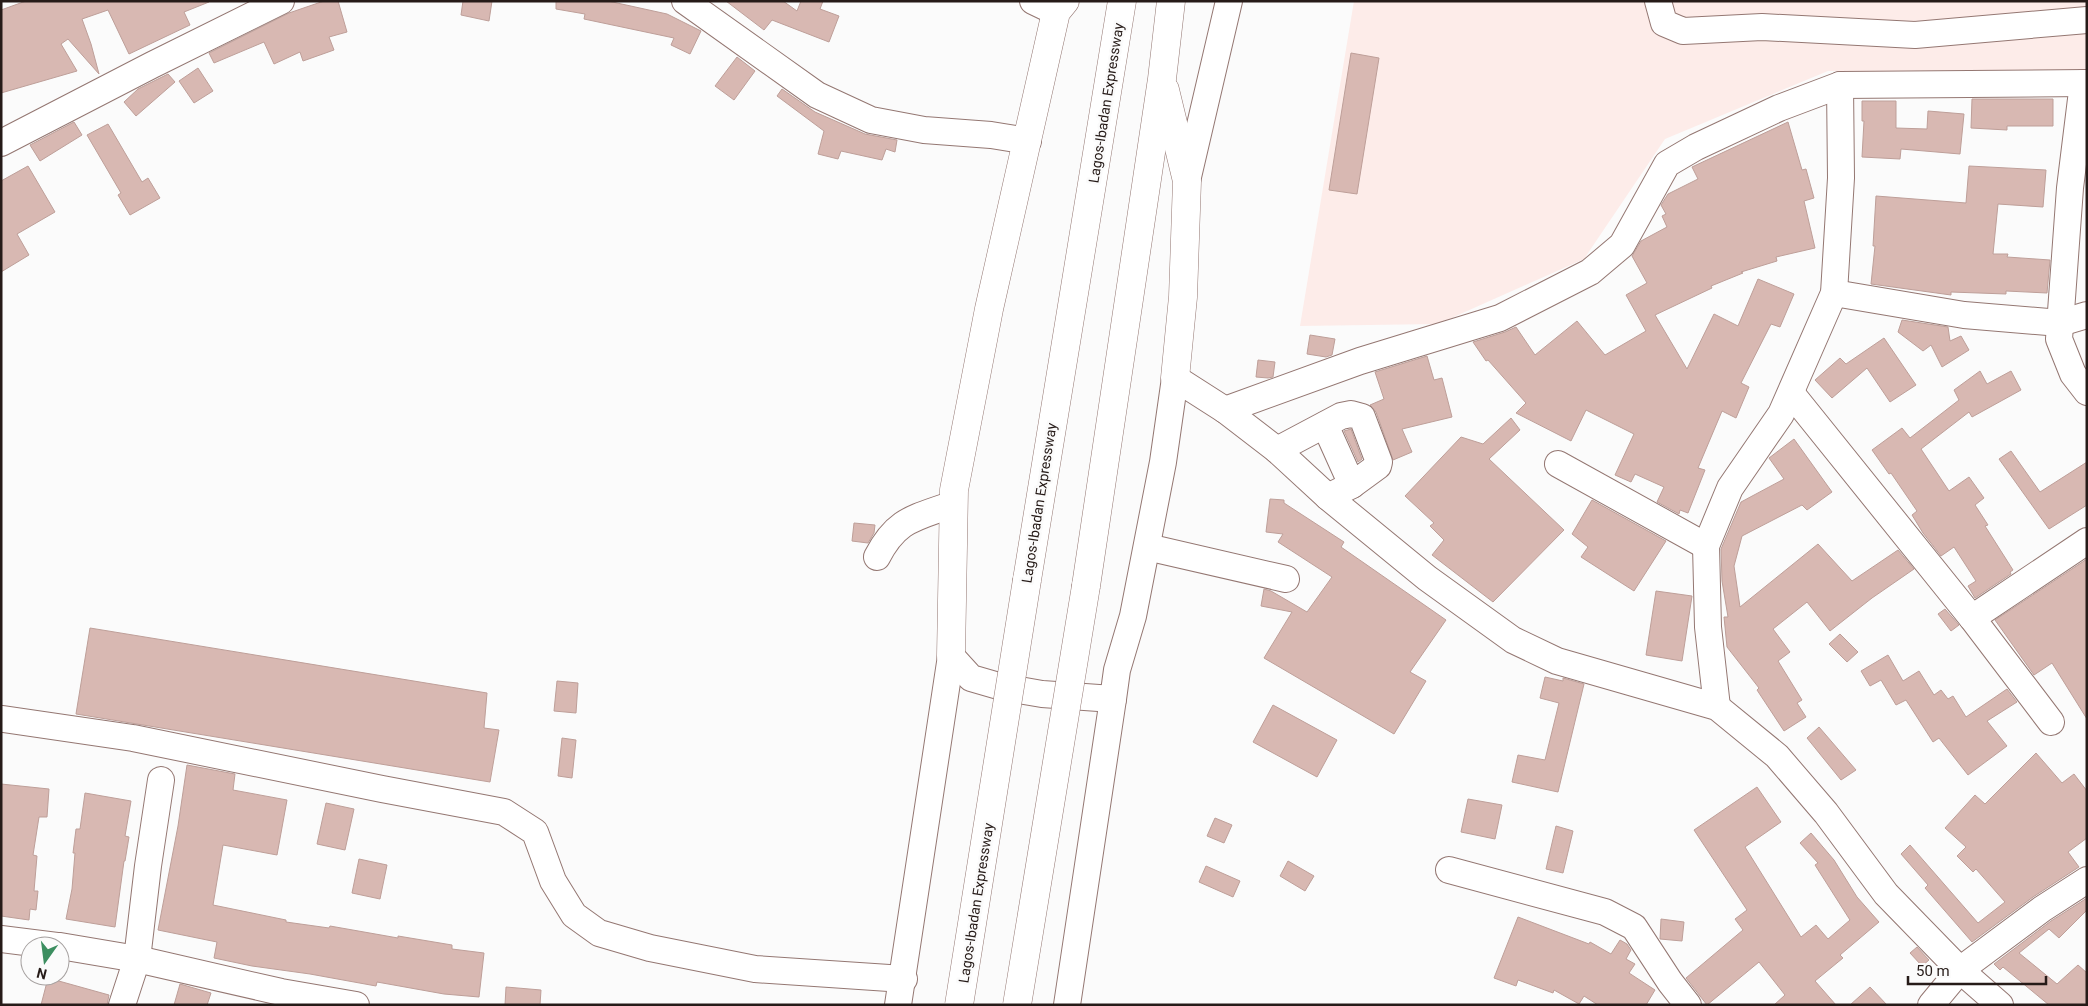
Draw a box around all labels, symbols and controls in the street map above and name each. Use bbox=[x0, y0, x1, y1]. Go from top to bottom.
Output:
street label: Lagos-Ibadan Expressway bbox=[1085, 21, 1127, 184]
street label: Lagos-Ibadan Expressway bbox=[1018, 421, 1060, 584]
street label: Lagos-Ibadan Expressway bbox=[955, 821, 997, 984]
north arrow bbox=[20, 936, 70, 986]
scale bar bbox=[1908, 954, 2046, 986]
text: 50 m bbox=[1916, 962, 1950, 980]
text: N bbox=[35, 965, 49, 983]

